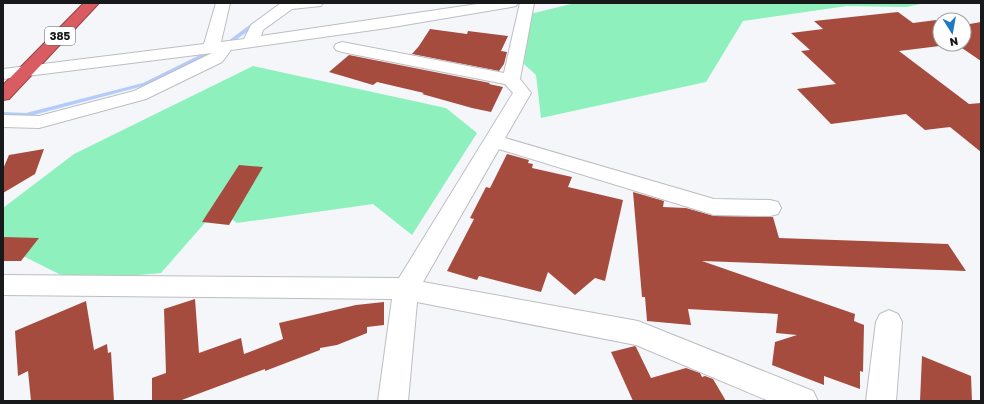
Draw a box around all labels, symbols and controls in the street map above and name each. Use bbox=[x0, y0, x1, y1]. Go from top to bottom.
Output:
north arrow bbox=[932, 12, 972, 52]
road number: 385 bbox=[45, 27, 75, 45]
text: N bbox=[949, 35, 959, 49]

